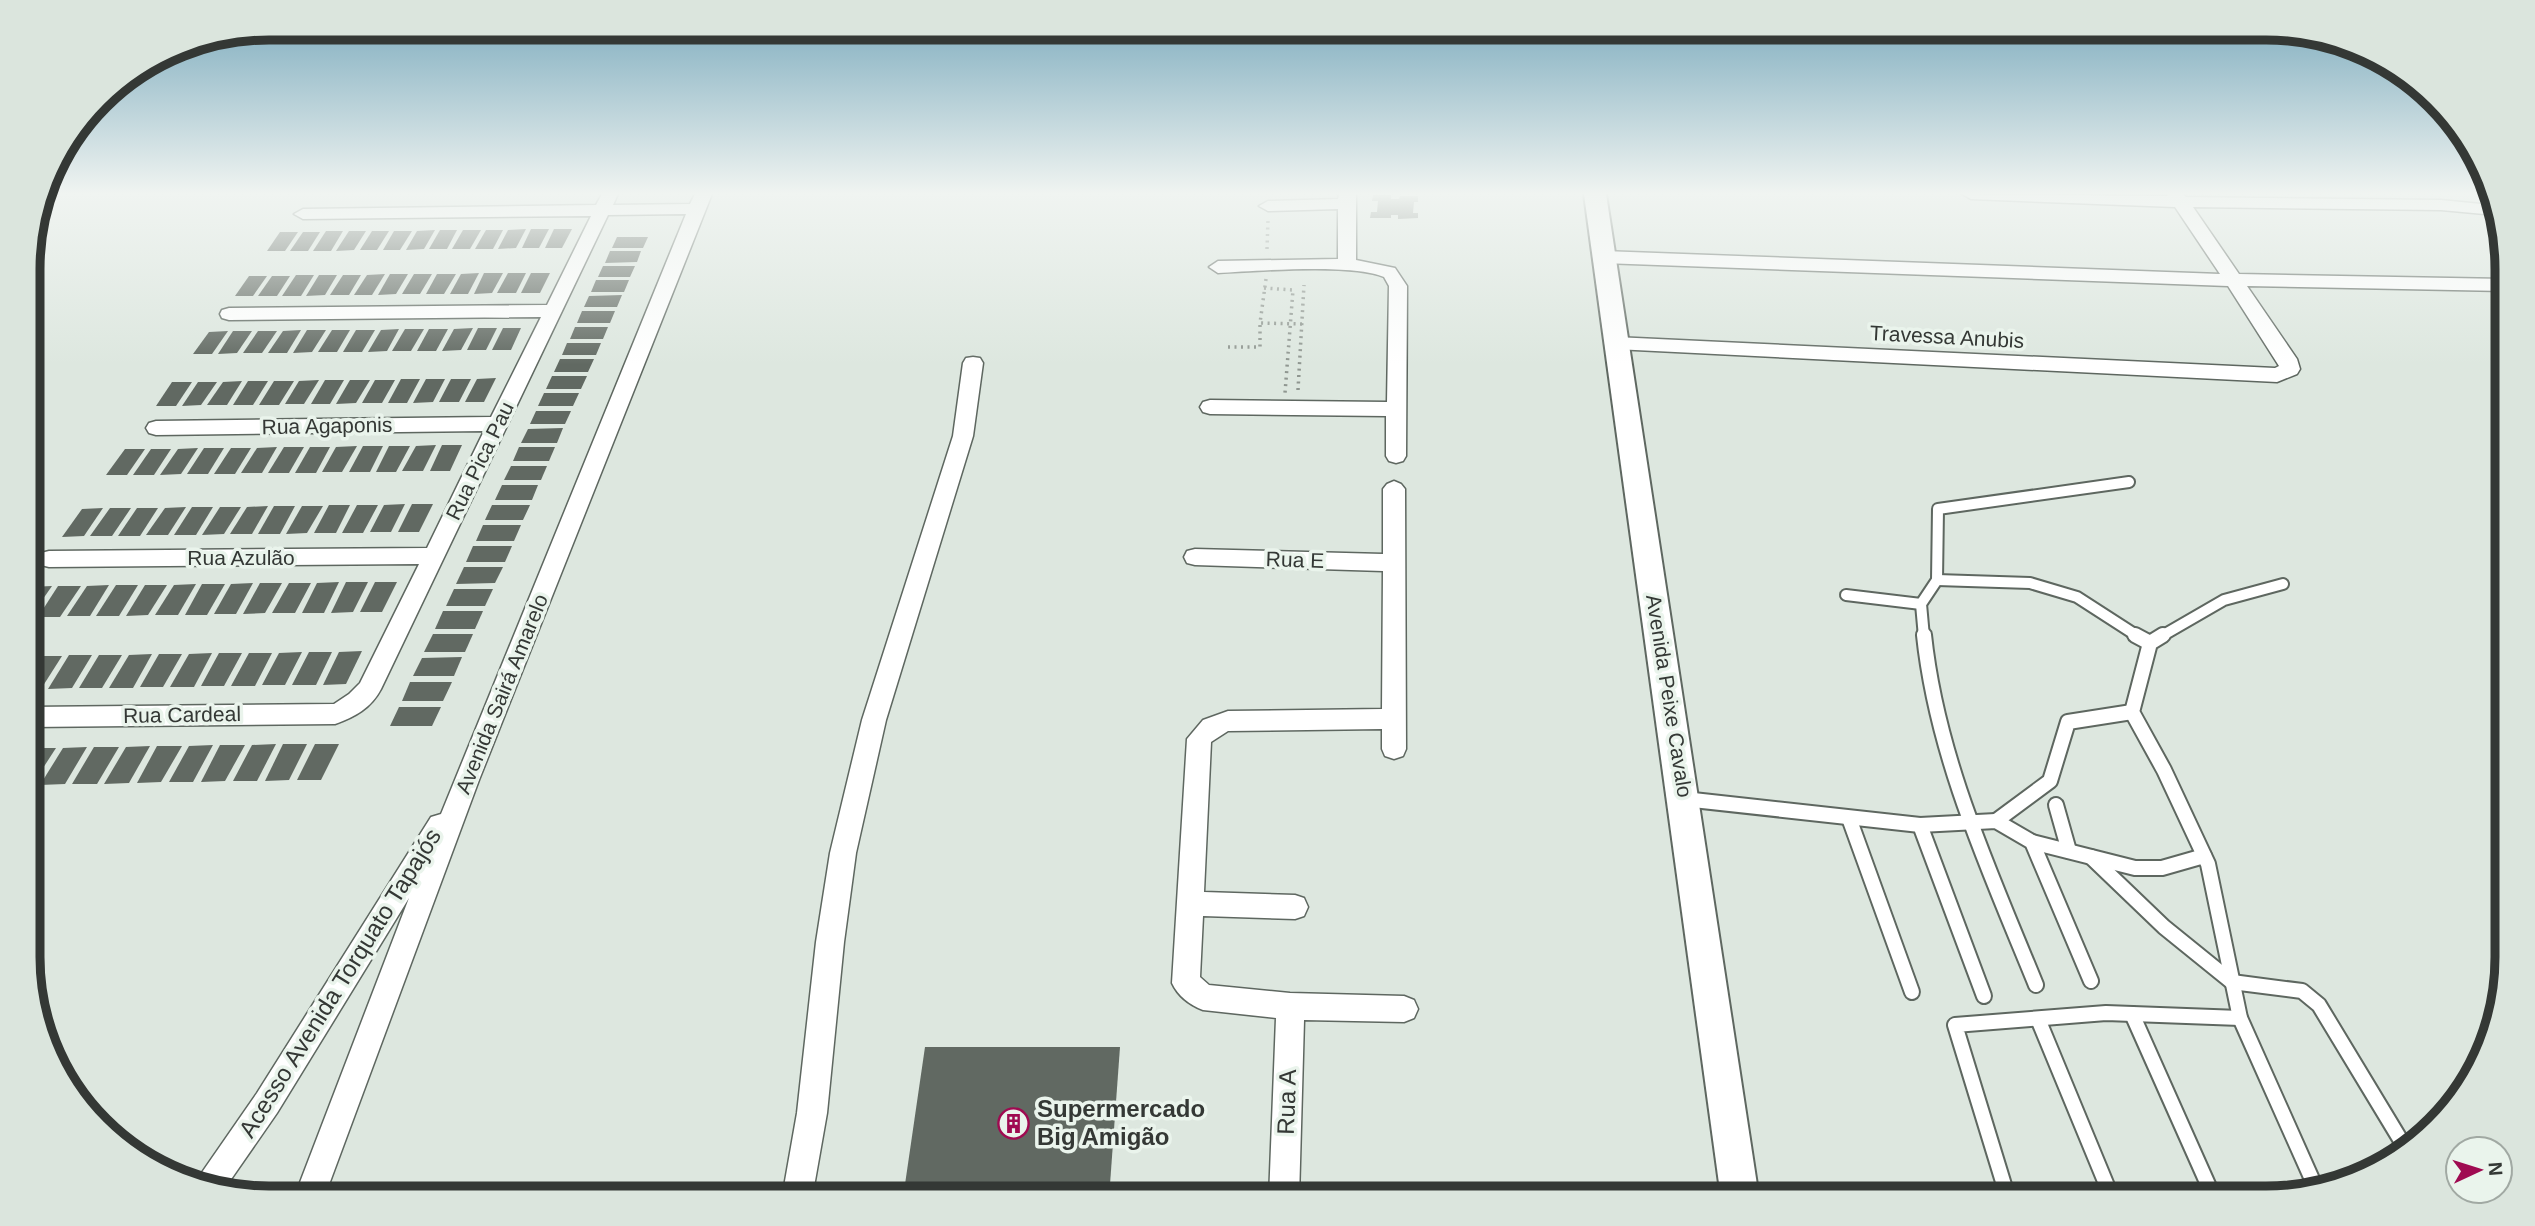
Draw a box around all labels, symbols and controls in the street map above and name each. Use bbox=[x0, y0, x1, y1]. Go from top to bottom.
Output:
street label: Travessa Anubis bbox=[1869, 321, 2025, 352]
street label: Rua Pica Pau bbox=[441, 398, 518, 524]
street label: Rua Agaponis bbox=[261, 413, 393, 438]
street label: Rua Azulão bbox=[187, 546, 295, 569]
street label: Rua E bbox=[1265, 547, 1325, 572]
street label: Avenida Sairá Amarelo bbox=[451, 591, 552, 797]
street label: Avenida Peixe Cavalo bbox=[1642, 593, 1697, 799]
street label: Rua Cardeal bbox=[123, 702, 241, 727]
street label: Acesso Avenida Torquato Tapajós bbox=[233, 823, 446, 1142]
street label: Rua A bbox=[1272, 1069, 1301, 1135]
place label: Supermercado Big Amigão bbox=[1037, 1095, 1205, 1150]
building icon: Supermercado Big Amigão bbox=[997, 1106, 1031, 1140]
north arrow bbox=[2444, 1135, 2514, 1205]
text: N bbox=[2485, 1161, 2506, 1176]

